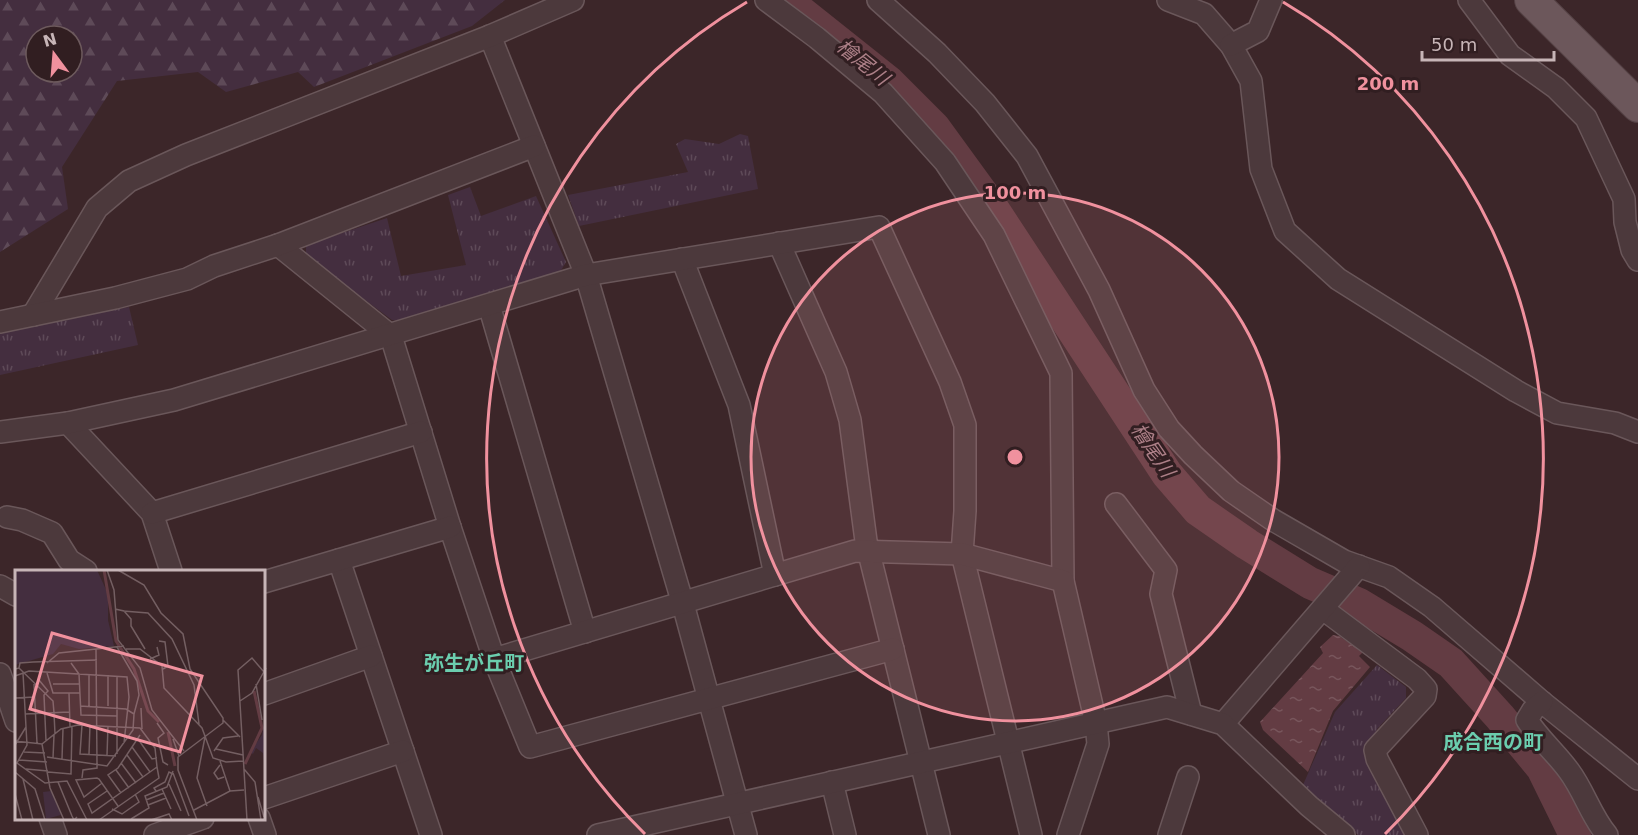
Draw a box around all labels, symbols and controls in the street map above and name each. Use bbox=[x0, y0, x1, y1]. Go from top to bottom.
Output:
north arrow bbox=[24, 24, 84, 84]
scale bar bbox=[1422, 24, 1554, 62]
text: N bbox=[41, 29, 59, 51]
water label: 檜尾川 bbox=[832, 34, 895, 91]
text: 50 m bbox=[1431, 34, 1477, 55]
text: 200 m bbox=[1357, 73, 1419, 94]
text: 100 m bbox=[984, 182, 1046, 203]
water label: 檜尾川 bbox=[1126, 418, 1181, 483]
centre of rings bbox=[1005, 447, 1025, 467]
inset map bbox=[15, 570, 266, 820]
district label: 弥生が丘町 bbox=[424, 651, 524, 675]
district label: 成合西の町 bbox=[1443, 730, 1543, 754]

